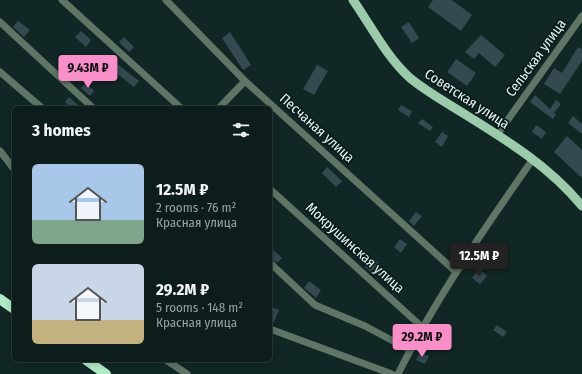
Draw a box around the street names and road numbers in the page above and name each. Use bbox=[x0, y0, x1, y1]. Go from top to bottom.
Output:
street label: Сельская улица bbox=[502, 16, 570, 100]
street label: Советская улица bbox=[421, 65, 513, 133]
street label: Песчаная улица bbox=[276, 90, 358, 166]
street label: Мокрушинская улица bbox=[302, 199, 408, 297]

